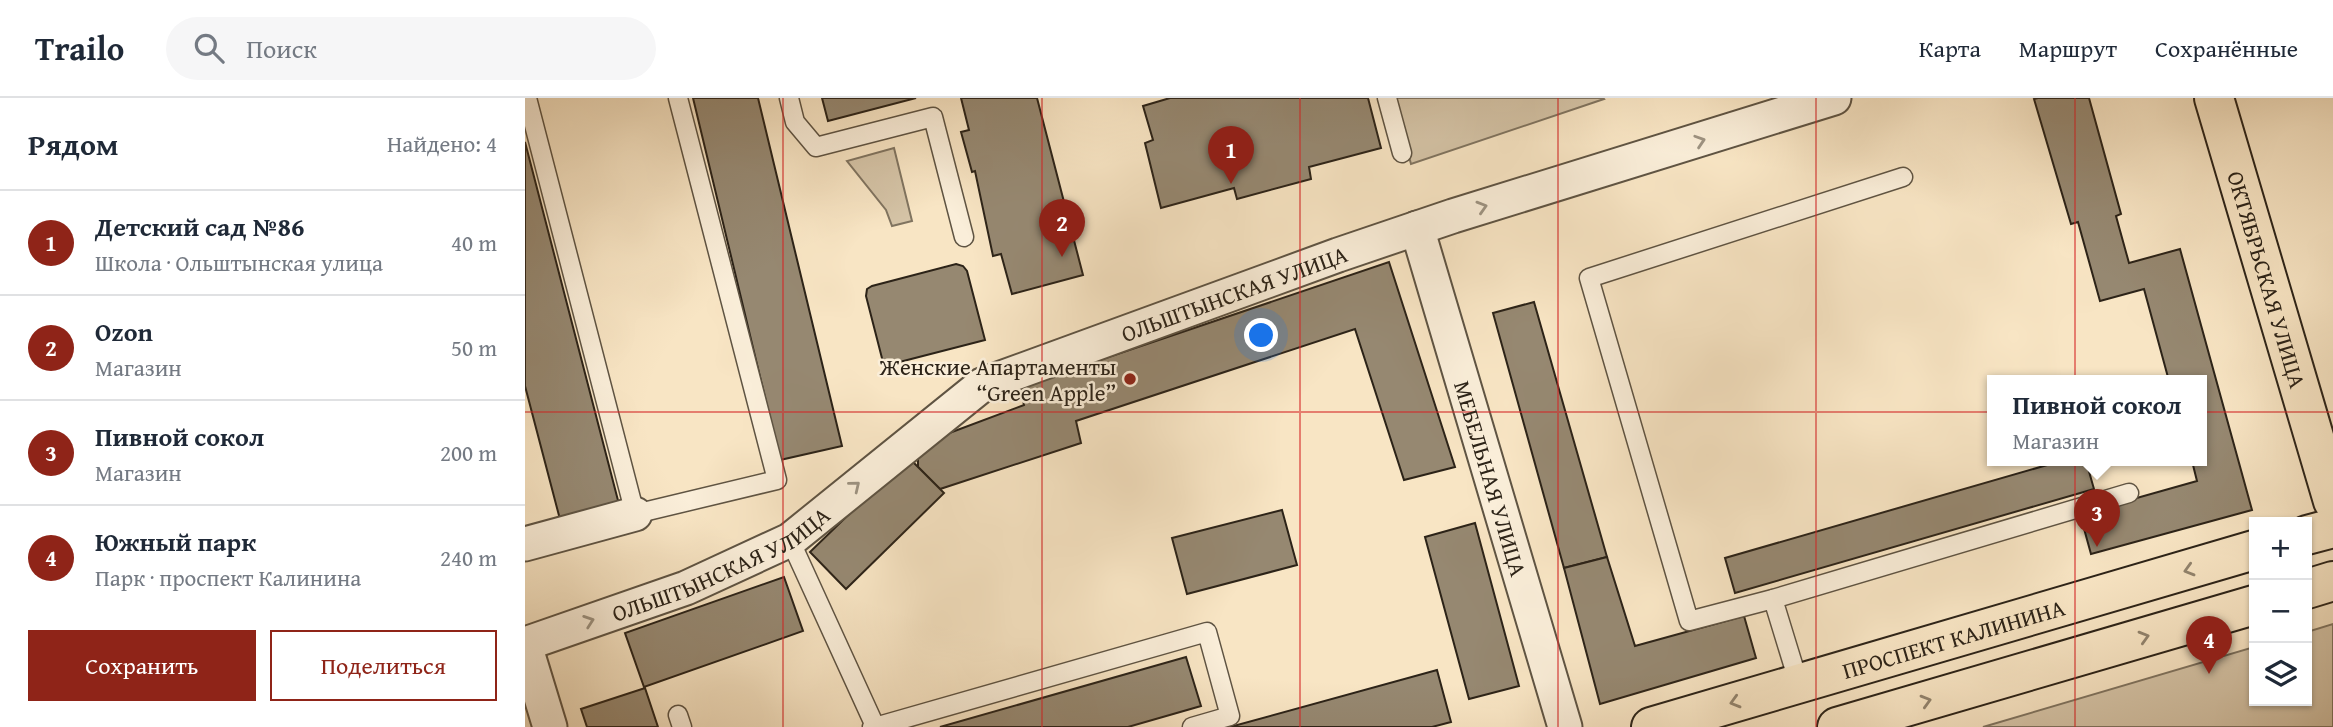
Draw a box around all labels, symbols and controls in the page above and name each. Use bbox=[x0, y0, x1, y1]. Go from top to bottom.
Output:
search box bbox=[166, 17, 656, 80]
text: Trailo bbox=[35, 24, 124, 72]
icon: search bbox=[190, 29, 228, 67]
text: Поиск bbox=[246, 29, 317, 68]
text: Карта bbox=[1919, 31, 1981, 66]
text: Маршрут bbox=[2019, 31, 2117, 66]
text: Сохранённые bbox=[2155, 31, 2298, 66]
text: Рядом bbox=[28, 122, 119, 166]
pin: 1 bbox=[1208, 126, 1254, 184]
text: Найдено: 4 bbox=[387, 127, 497, 160]
one-way arrow bbox=[1694, 134, 1706, 149]
street label: ОКТЯБРЬСКАЯ УЛИЦА bbox=[2220, 167, 2315, 392]
pin: 2 bbox=[1039, 199, 1085, 257]
one-way arrow bbox=[1476, 201, 1488, 216]
text: Детский сад №86 bbox=[95, 207, 305, 246]
text: 1 bbox=[45, 226, 57, 259]
text: 40 m bbox=[451, 226, 497, 259]
street label: ОЛЬШТЫНСКАЯ УЛИЦА bbox=[1116, 237, 1352, 349]
text: Школа · Ольштынская улица bbox=[95, 246, 383, 279]
text: Ozon bbox=[95, 312, 153, 351]
your location bbox=[1244, 318, 1278, 352]
text: 2 bbox=[45, 331, 57, 364]
text: 50 m bbox=[451, 331, 497, 364]
place label: Женские Апартаменты “Green Apple” bbox=[879, 350, 1116, 409]
text: Магазин bbox=[95, 351, 182, 384]
marker: Женские Апартаменты “Green Apple” bbox=[1122, 371, 1138, 387]
popup bbox=[1987, 375, 2207, 466]
street label: МЕБЕЛЬНАЯ УЛИЦА bbox=[1447, 376, 1536, 580]
text: Пивной сокол bbox=[2012, 385, 2182, 424]
text: Пивной сокол bbox=[95, 417, 264, 456]
text: Магазин bbox=[2012, 424, 2099, 457]
text: 3 bbox=[45, 436, 57, 469]
text: 200 m bbox=[440, 436, 497, 469]
text: Магазин bbox=[95, 456, 182, 489]
one-way arrow bbox=[847, 482, 859, 495]
pin: 3 bbox=[2074, 489, 2120, 547]
street label: ОЛЬШТЫНСКАЯ УЛИЦА bbox=[607, 498, 836, 629]
map controls bbox=[2249, 517, 2312, 706]
button: + bbox=[2249, 517, 2312, 580]
text: Южный парк bbox=[95, 522, 256, 561]
text: 4 bbox=[45, 541, 57, 574]
text: 240 m bbox=[440, 541, 497, 574]
text: Парк · проспект Калинина bbox=[95, 561, 361, 594]
one-way arrow bbox=[2183, 561, 2195, 576]
button: − bbox=[2249, 580, 2312, 643]
street label: ПРОСПЕКТ КАЛИНИНА bbox=[1838, 590, 2069, 687]
one-way arrow bbox=[583, 616, 595, 630]
pin: 4 bbox=[2186, 616, 2232, 674]
button: Сохранить bbox=[28, 630, 256, 701]
button: Поделиться bbox=[270, 630, 497, 701]
one-way arrow bbox=[2138, 630, 2150, 645]
button: layers bbox=[2249, 643, 2312, 706]
one-way arrow bbox=[1729, 694, 1741, 709]
one-way arrow bbox=[1920, 694, 1932, 709]

